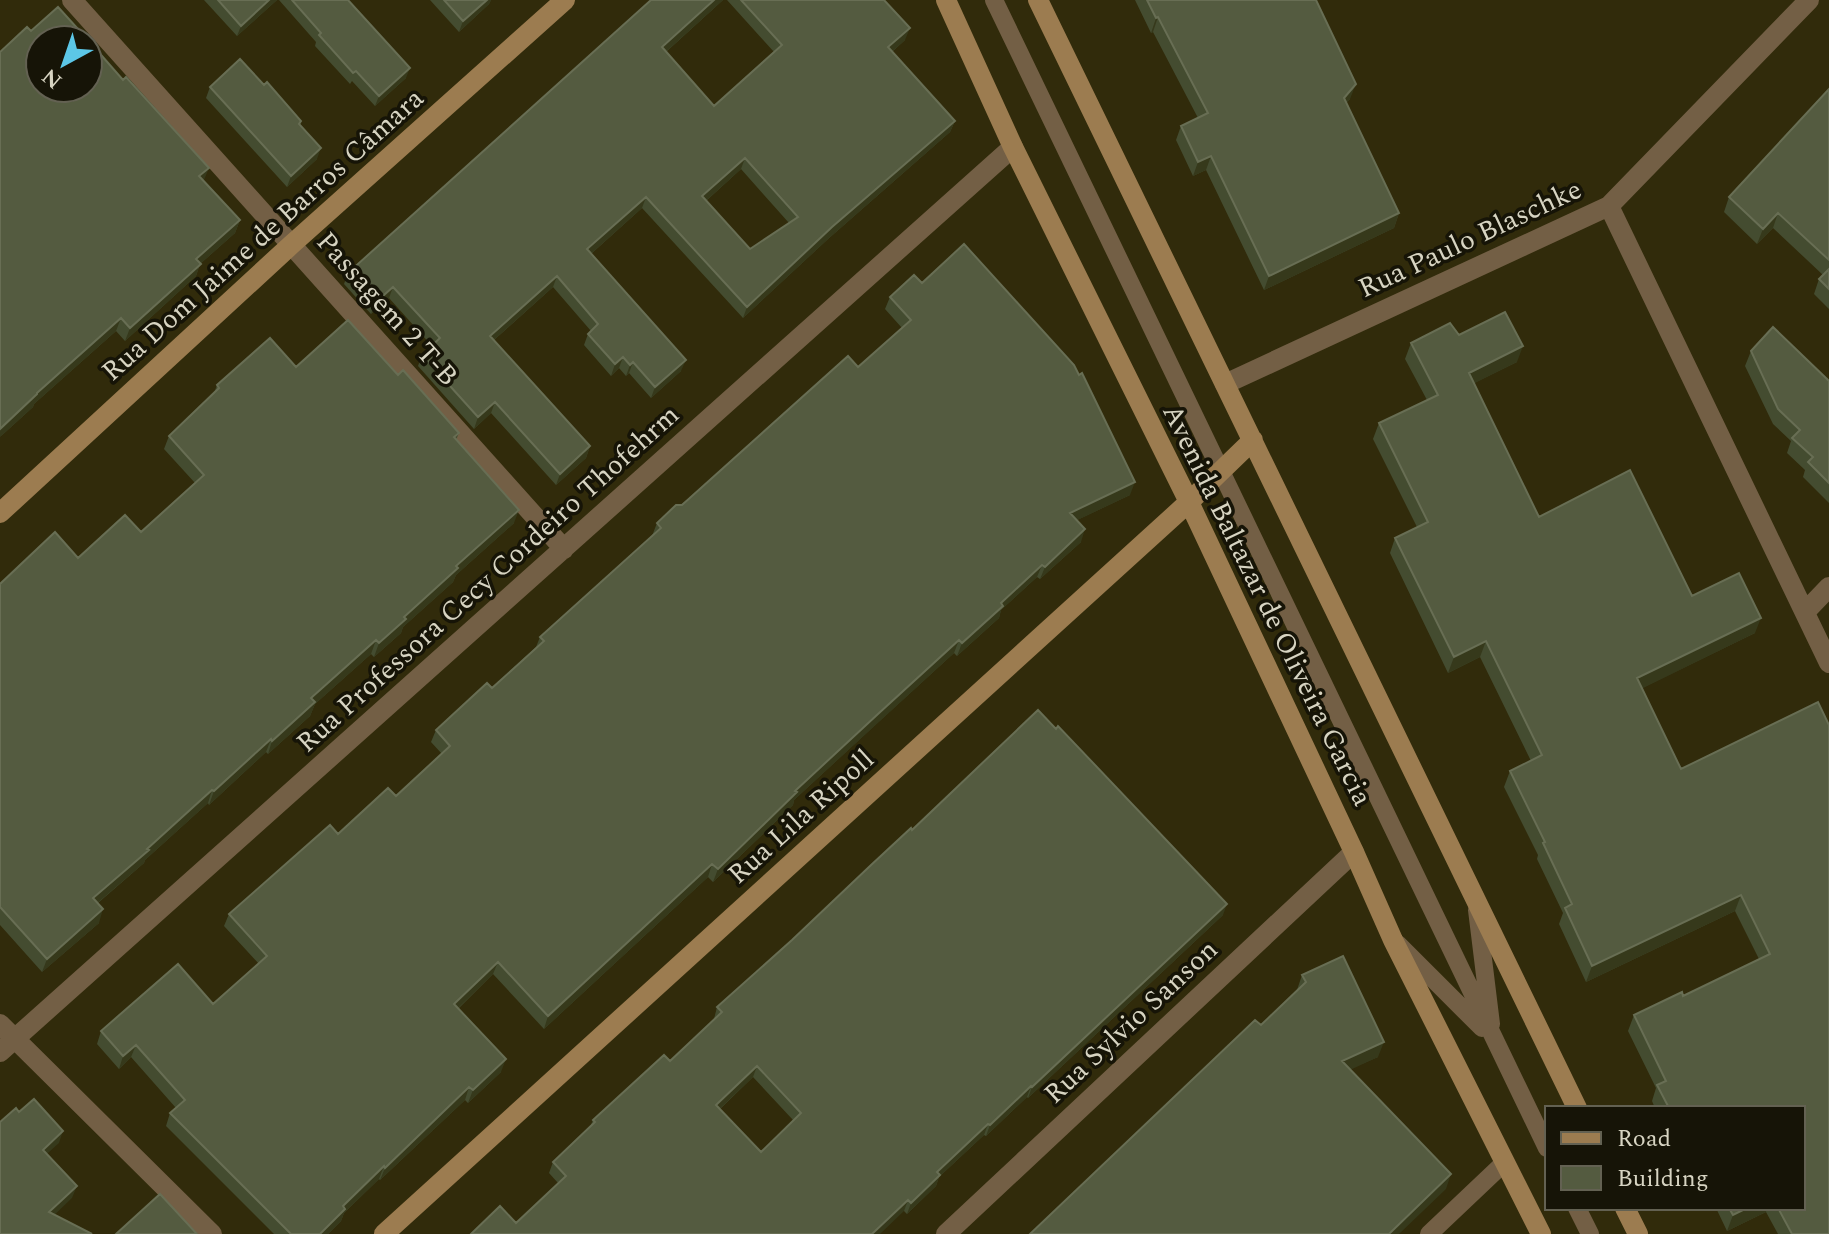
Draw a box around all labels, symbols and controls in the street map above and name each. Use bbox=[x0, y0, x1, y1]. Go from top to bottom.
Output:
north arrow bbox=[24, 24, 104, 104]
text: N bbox=[35, 60, 70, 97]
street label: Rua Dom Jaime de Barros Câmara bbox=[92, 78, 434, 392]
street label: Rua Paulo Blaschke bbox=[1351, 168, 1589, 310]
street label: Passagem 2 T-B bbox=[306, 222, 468, 396]
street label: Rua Professora Cecy Cordeiro Thofehrm bbox=[287, 395, 689, 763]
street label: Avenida Baltazar de Oliveira Garcia bbox=[1151, 397, 1384, 814]
street label: Rua Lila Ripoll bbox=[718, 739, 884, 895]
street label: Rua Sylvio Sanson bbox=[1034, 929, 1228, 1115]
legend bbox=[1545, 1106, 1805, 1210]
text: Road bbox=[1617, 1121, 1671, 1157]
text: Building bbox=[1617, 1161, 1709, 1197]

